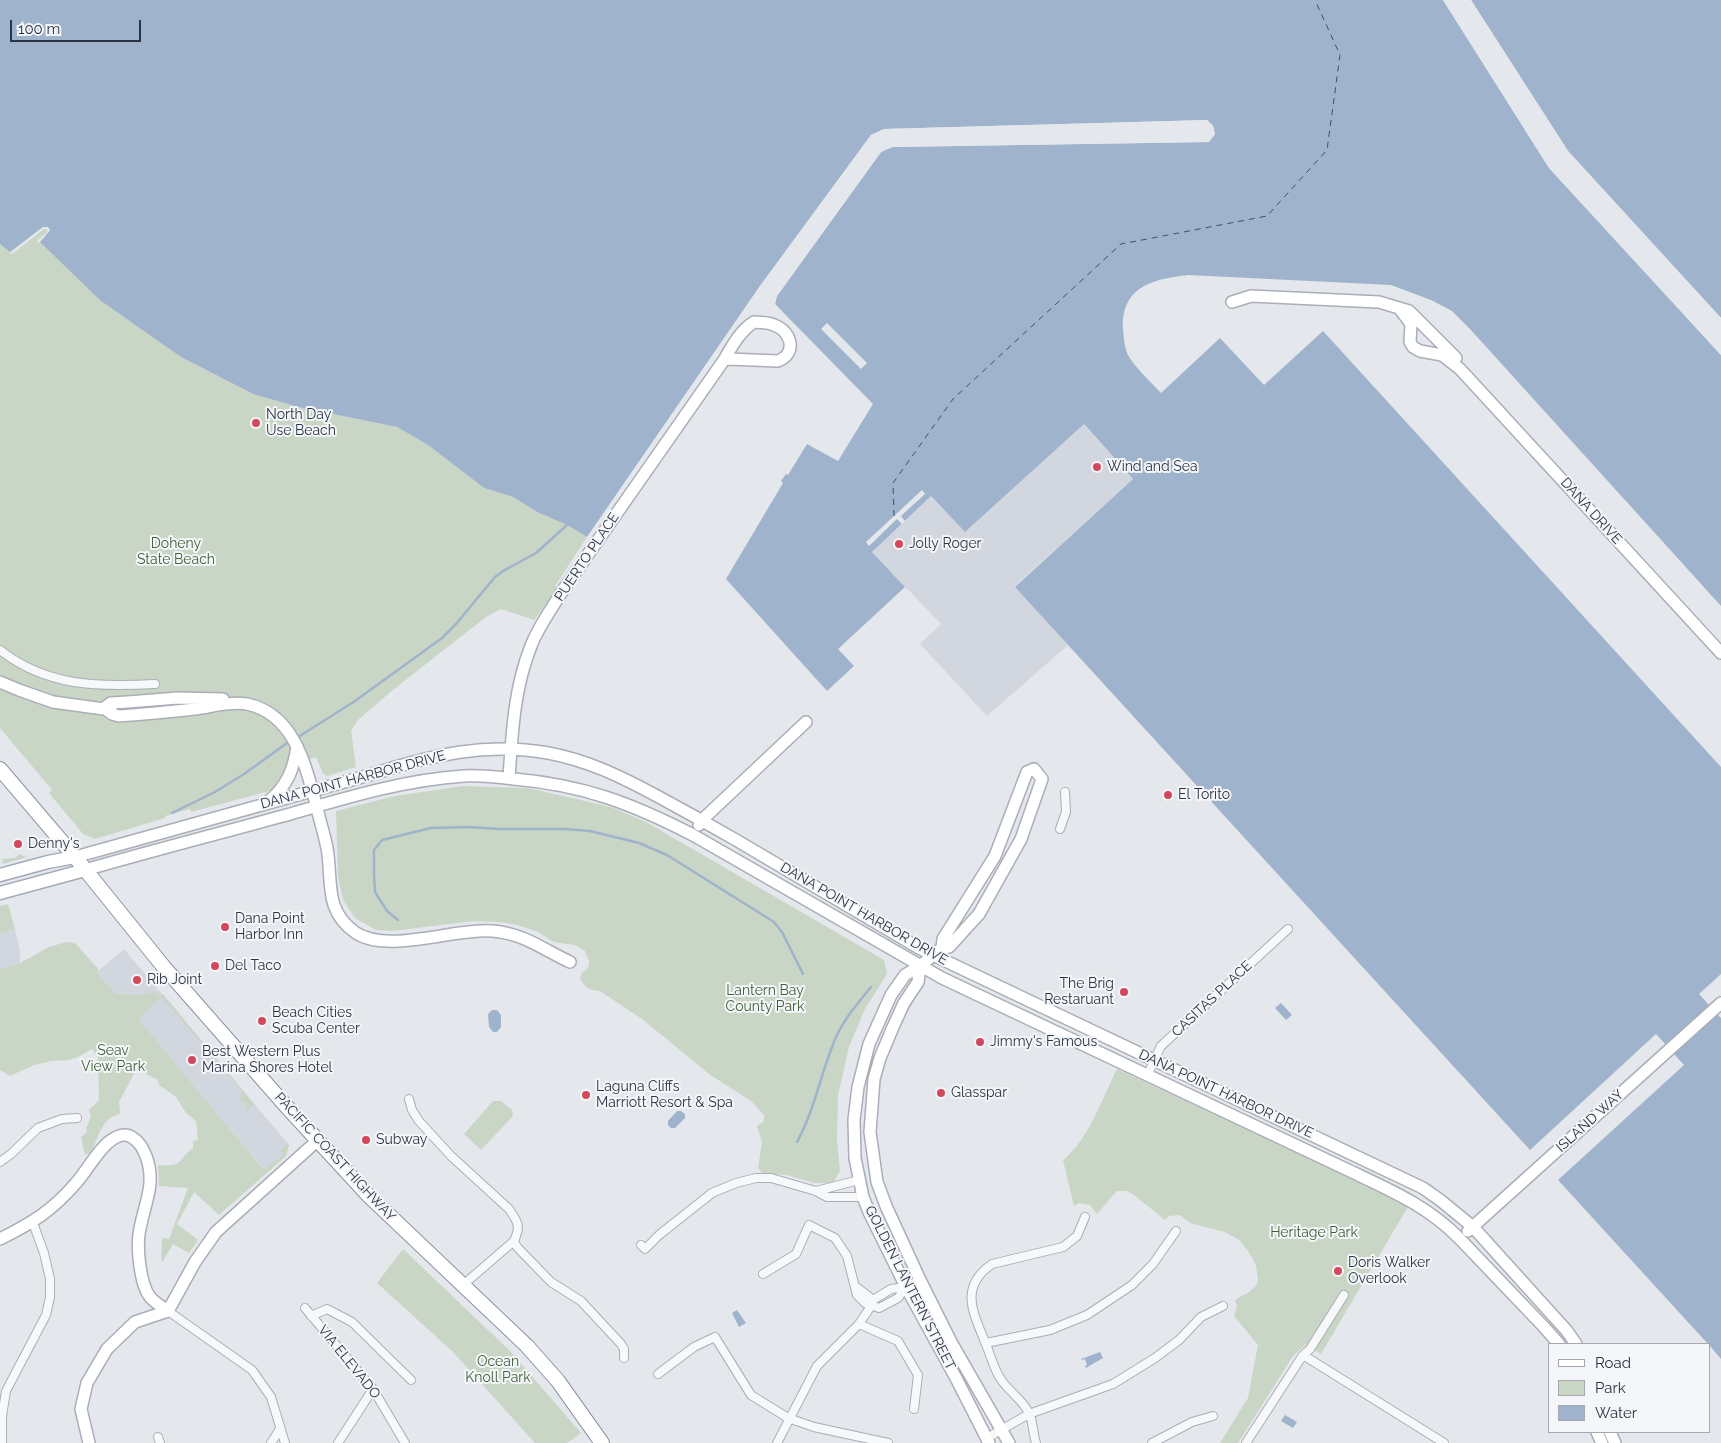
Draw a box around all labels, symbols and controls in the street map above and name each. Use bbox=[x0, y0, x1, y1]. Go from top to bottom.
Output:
scale bar bbox=[12, 10, 144, 42]
text: 100 m bbox=[18, 20, 60, 38]
place label: North Day Use Beach bbox=[266, 407, 336, 440]
marker: North Day Use Beach bbox=[250, 417, 262, 429]
place label: Wind and Sea bbox=[1107, 459, 1198, 475]
marker: Wind and Sea bbox=[1091, 461, 1103, 473]
street label: DANA DRIVE bbox=[1557, 474, 1625, 548]
street label: PUERTO PLACE bbox=[551, 510, 623, 604]
park label: Doheny State Beach bbox=[137, 536, 215, 568]
place label: Jolly Roger bbox=[909, 536, 982, 552]
marker: Jolly Roger bbox=[893, 538, 905, 550]
street label: DANA POINT HARBOR DRIVE bbox=[259, 747, 447, 813]
place label: El Torito bbox=[1178, 787, 1230, 803]
marker: El Torito bbox=[1162, 789, 1174, 801]
place label: Denny's bbox=[28, 836, 79, 852]
marker: Denny's bbox=[12, 838, 24, 850]
street label: DANA POINT HARBOR DRIVE bbox=[777, 859, 951, 969]
place label: Dana Point Harbor Inn bbox=[235, 911, 305, 944]
marker: Dana Point Harbor Inn bbox=[219, 921, 231, 933]
street label: CASITAS PLACE bbox=[1168, 957, 1256, 1041]
place label: Del Taco bbox=[225, 958, 281, 974]
marker: Del Taco bbox=[209, 960, 221, 972]
place label: Rib Joint bbox=[147, 972, 202, 988]
marker: Rib Joint bbox=[131, 974, 143, 986]
place label: The Brig Restaruant bbox=[1044, 976, 1114, 1009]
park label: Lantern Bay County Park bbox=[726, 983, 804, 1016]
marker: The Brig Restaruant bbox=[1118, 986, 1130, 998]
place label: Beach Cities Scuba Center bbox=[272, 1005, 360, 1038]
marker: Beach Cities Scuba Center bbox=[256, 1015, 268, 1027]
place label: Jimmy's Famous bbox=[990, 1034, 1097, 1050]
marker: Jimmy's Famous bbox=[974, 1036, 986, 1048]
park label: Seav View Park bbox=[81, 1043, 145, 1076]
place label: Best Western Plus Marina Shores Hotel bbox=[202, 1044, 332, 1076]
street label: DANA POINT HARBOR DRIVE bbox=[1136, 1046, 1316, 1142]
marker: Best Western Plus Marina Shores Hotel bbox=[186, 1054, 198, 1066]
place label: Laguna Cliffs Marriott Resort & Spa bbox=[596, 1079, 733, 1112]
place label: Glasspar bbox=[951, 1085, 1007, 1101]
street label: ISLAND WAY bbox=[1553, 1086, 1627, 1156]
marker: Glasspar bbox=[935, 1087, 947, 1099]
street label: PACIFIC COAST HIGHWAY bbox=[271, 1089, 399, 1225]
marker: Laguna Cliffs Marriott Resort & Spa bbox=[580, 1089, 592, 1101]
place label: Subway bbox=[376, 1132, 427, 1148]
marker: Subway bbox=[360, 1134, 372, 1146]
street label: GOLDEN LANTERN STREET bbox=[861, 1203, 959, 1373]
park label: Heritage Park bbox=[1270, 1225, 1358, 1241]
place label: Doris Walker Overlook bbox=[1348, 1255, 1430, 1288]
marker: Doris Walker Overlook bbox=[1332, 1265, 1344, 1277]
street label: VIA ELEVADO bbox=[314, 1322, 384, 1402]
legend bbox=[1548, 1343, 1711, 1433]
park label: Ocean Knoll Park bbox=[465, 1354, 531, 1386]
text: Road bbox=[1595, 1354, 1631, 1372]
text: Park bbox=[1595, 1379, 1626, 1397]
text: Water bbox=[1595, 1404, 1637, 1422]

